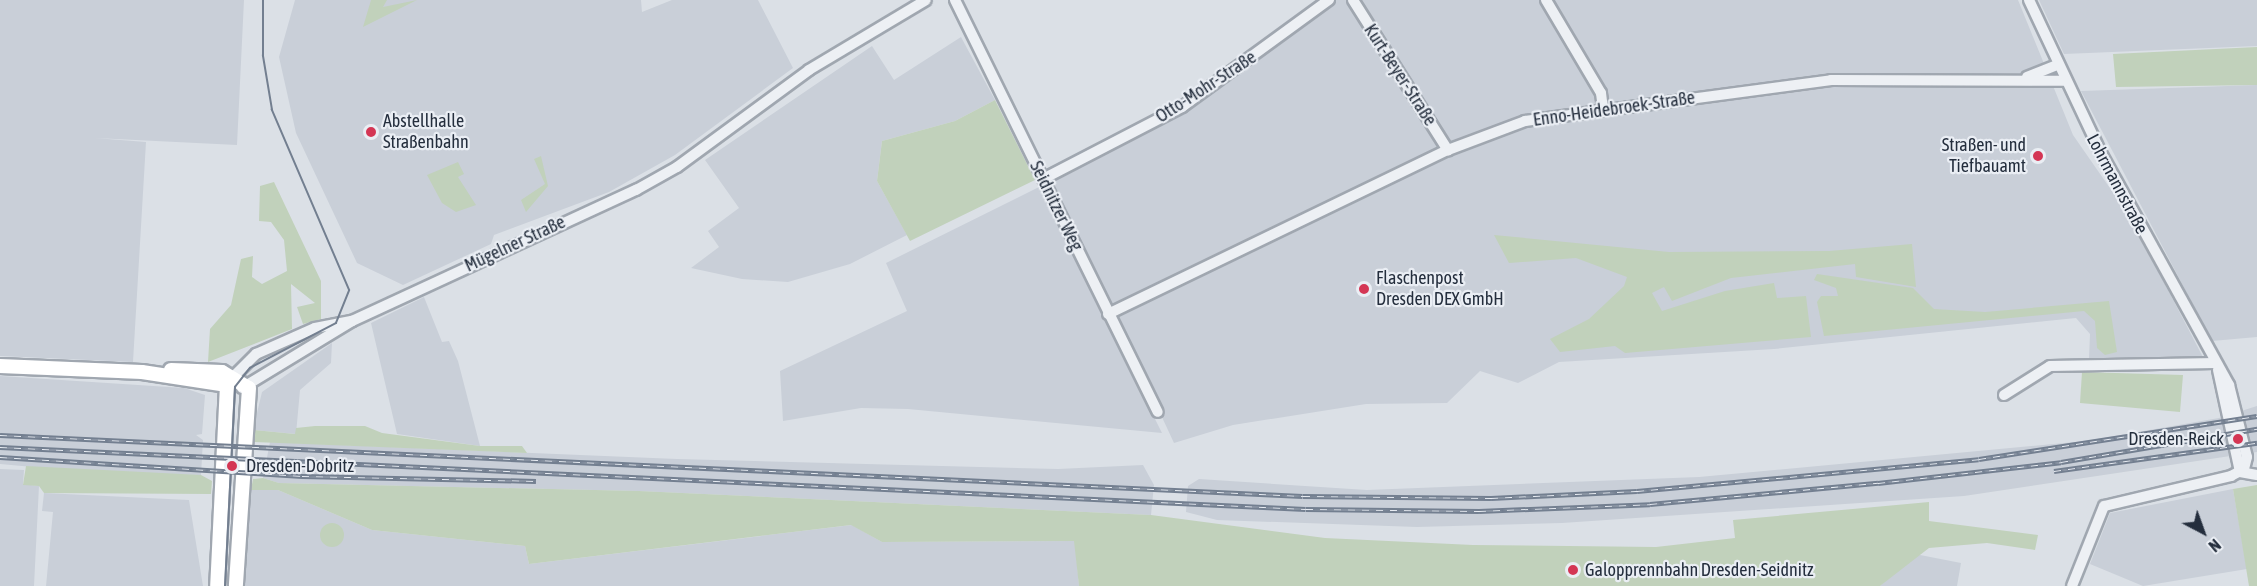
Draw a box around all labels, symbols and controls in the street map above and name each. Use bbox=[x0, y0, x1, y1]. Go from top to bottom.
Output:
street label: Kurt-Beyer-Straße bbox=[1359, 20, 1441, 130]
street label: Otto-Mohr-Straße bbox=[1152, 47, 1260, 127]
street label: Enno-Heidebroek-Straße bbox=[1532, 87, 1696, 131]
place label: Abstellhalle Straßenbahn bbox=[383, 111, 469, 154]
marker: Abstellhalle Straßenbahn bbox=[364, 125, 378, 139]
street label: Lohrmannstraße bbox=[2082, 130, 2152, 238]
place label: Straßen- und Tiefbauamt bbox=[1942, 135, 2026, 178]
marker: Straßen- und Tiefbauamt bbox=[2031, 149, 2045, 163]
street label: Seidnitzer Weg bbox=[1025, 158, 1087, 254]
street label: Mügelner Straße bbox=[461, 211, 569, 277]
place label: Flaschenpost Dresden DEX GmbH bbox=[1376, 268, 1504, 310]
marker: Flaschenpost Dresden DEX GmbH bbox=[1357, 282, 1371, 296]
place label: Dresden-Reick bbox=[2128, 428, 2224, 450]
marker: Dresden-Reick bbox=[2229, 430, 2247, 448]
place label: Dresden-Dobritz bbox=[246, 455, 354, 477]
marker: Dresden-Dobritz bbox=[223, 457, 241, 475]
north arrow bbox=[2173, 502, 2233, 562]
text: N bbox=[2205, 536, 2224, 555]
place label: Galopprennbahn Dresden-Seidnitz bbox=[1585, 559, 1814, 581]
marker: Galopprennbahn Dresden-Seidnitz bbox=[1566, 563, 1580, 577]

